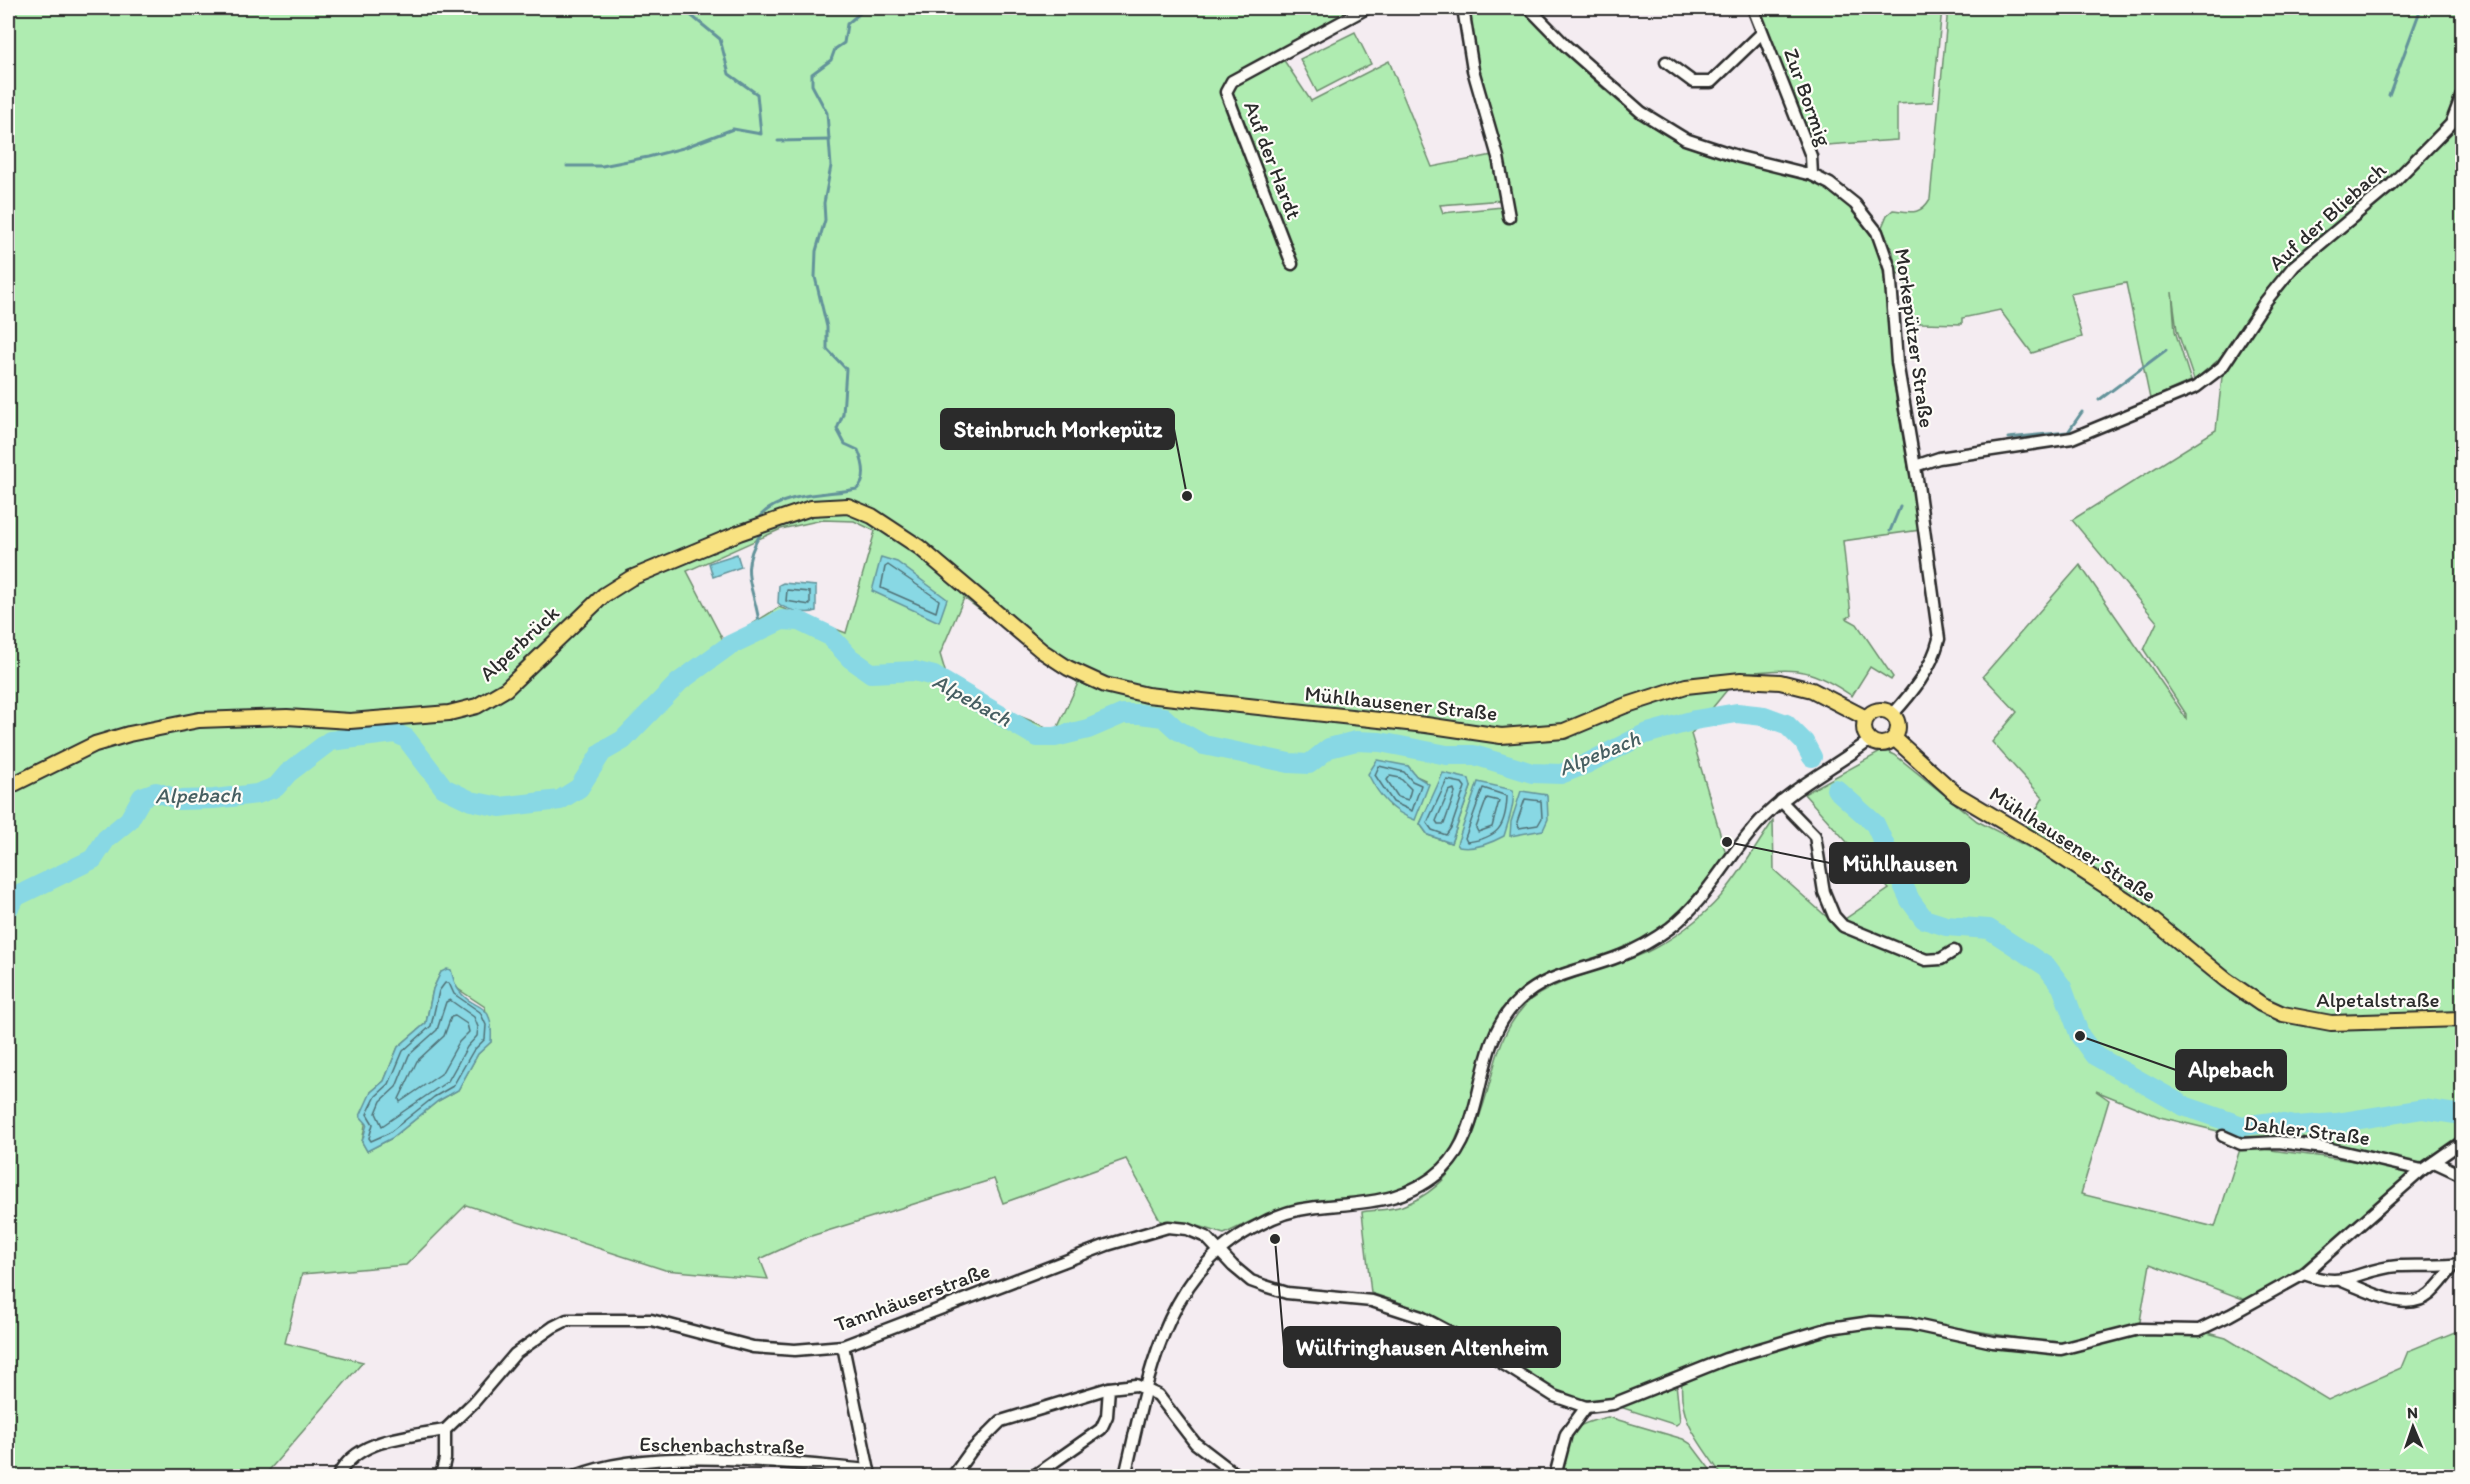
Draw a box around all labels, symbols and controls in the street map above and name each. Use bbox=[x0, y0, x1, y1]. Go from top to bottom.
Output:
street label: Zur Bormig bbox=[1779, 45, 1837, 150]
street label: Auf der Hardt bbox=[1239, 97, 1307, 223]
street label: Auf der Bliebach bbox=[2263, 156, 2391, 275]
street label: Morkepützer Straße bbox=[1890, 247, 1940, 429]
callout: Steinbruch Morkepütz bbox=[941, 409, 1174, 449]
text: Steinbruch Morkepütz bbox=[954, 416, 1163, 443]
street label: Alperbrück bbox=[474, 600, 564, 686]
water label: Alpebach bbox=[928, 667, 1017, 733]
street label: Mühlhausener Straße bbox=[1303, 680, 1499, 726]
water label: Alpebach bbox=[1554, 724, 1644, 782]
water label: Alpebach bbox=[155, 781, 242, 809]
street label: Mühlhausener Straße bbox=[1985, 781, 2161, 907]
callout: Mühlhausen bbox=[1830, 843, 1969, 883]
text: Mühlhausen bbox=[1843, 850, 1958, 877]
street label: Alpetalstraße bbox=[2316, 987, 2440, 1012]
callout: Alpebach bbox=[2176, 1050, 2286, 1090]
text: Alpebach bbox=[2187, 1056, 2275, 1083]
street label: Dahler Straße bbox=[2243, 1110, 2371, 1150]
street label: Tannhäuserstraße bbox=[831, 1257, 993, 1337]
callout: Wülfringhausen Altenheim bbox=[1284, 1327, 1560, 1367]
text: Wülfringhausen Altenheim bbox=[1296, 1334, 1549, 1361]
north arrow bbox=[2383, 1397, 2443, 1457]
text: N bbox=[2407, 1403, 2418, 1422]
street label: Eschenbachstraße bbox=[639, 1431, 805, 1459]

